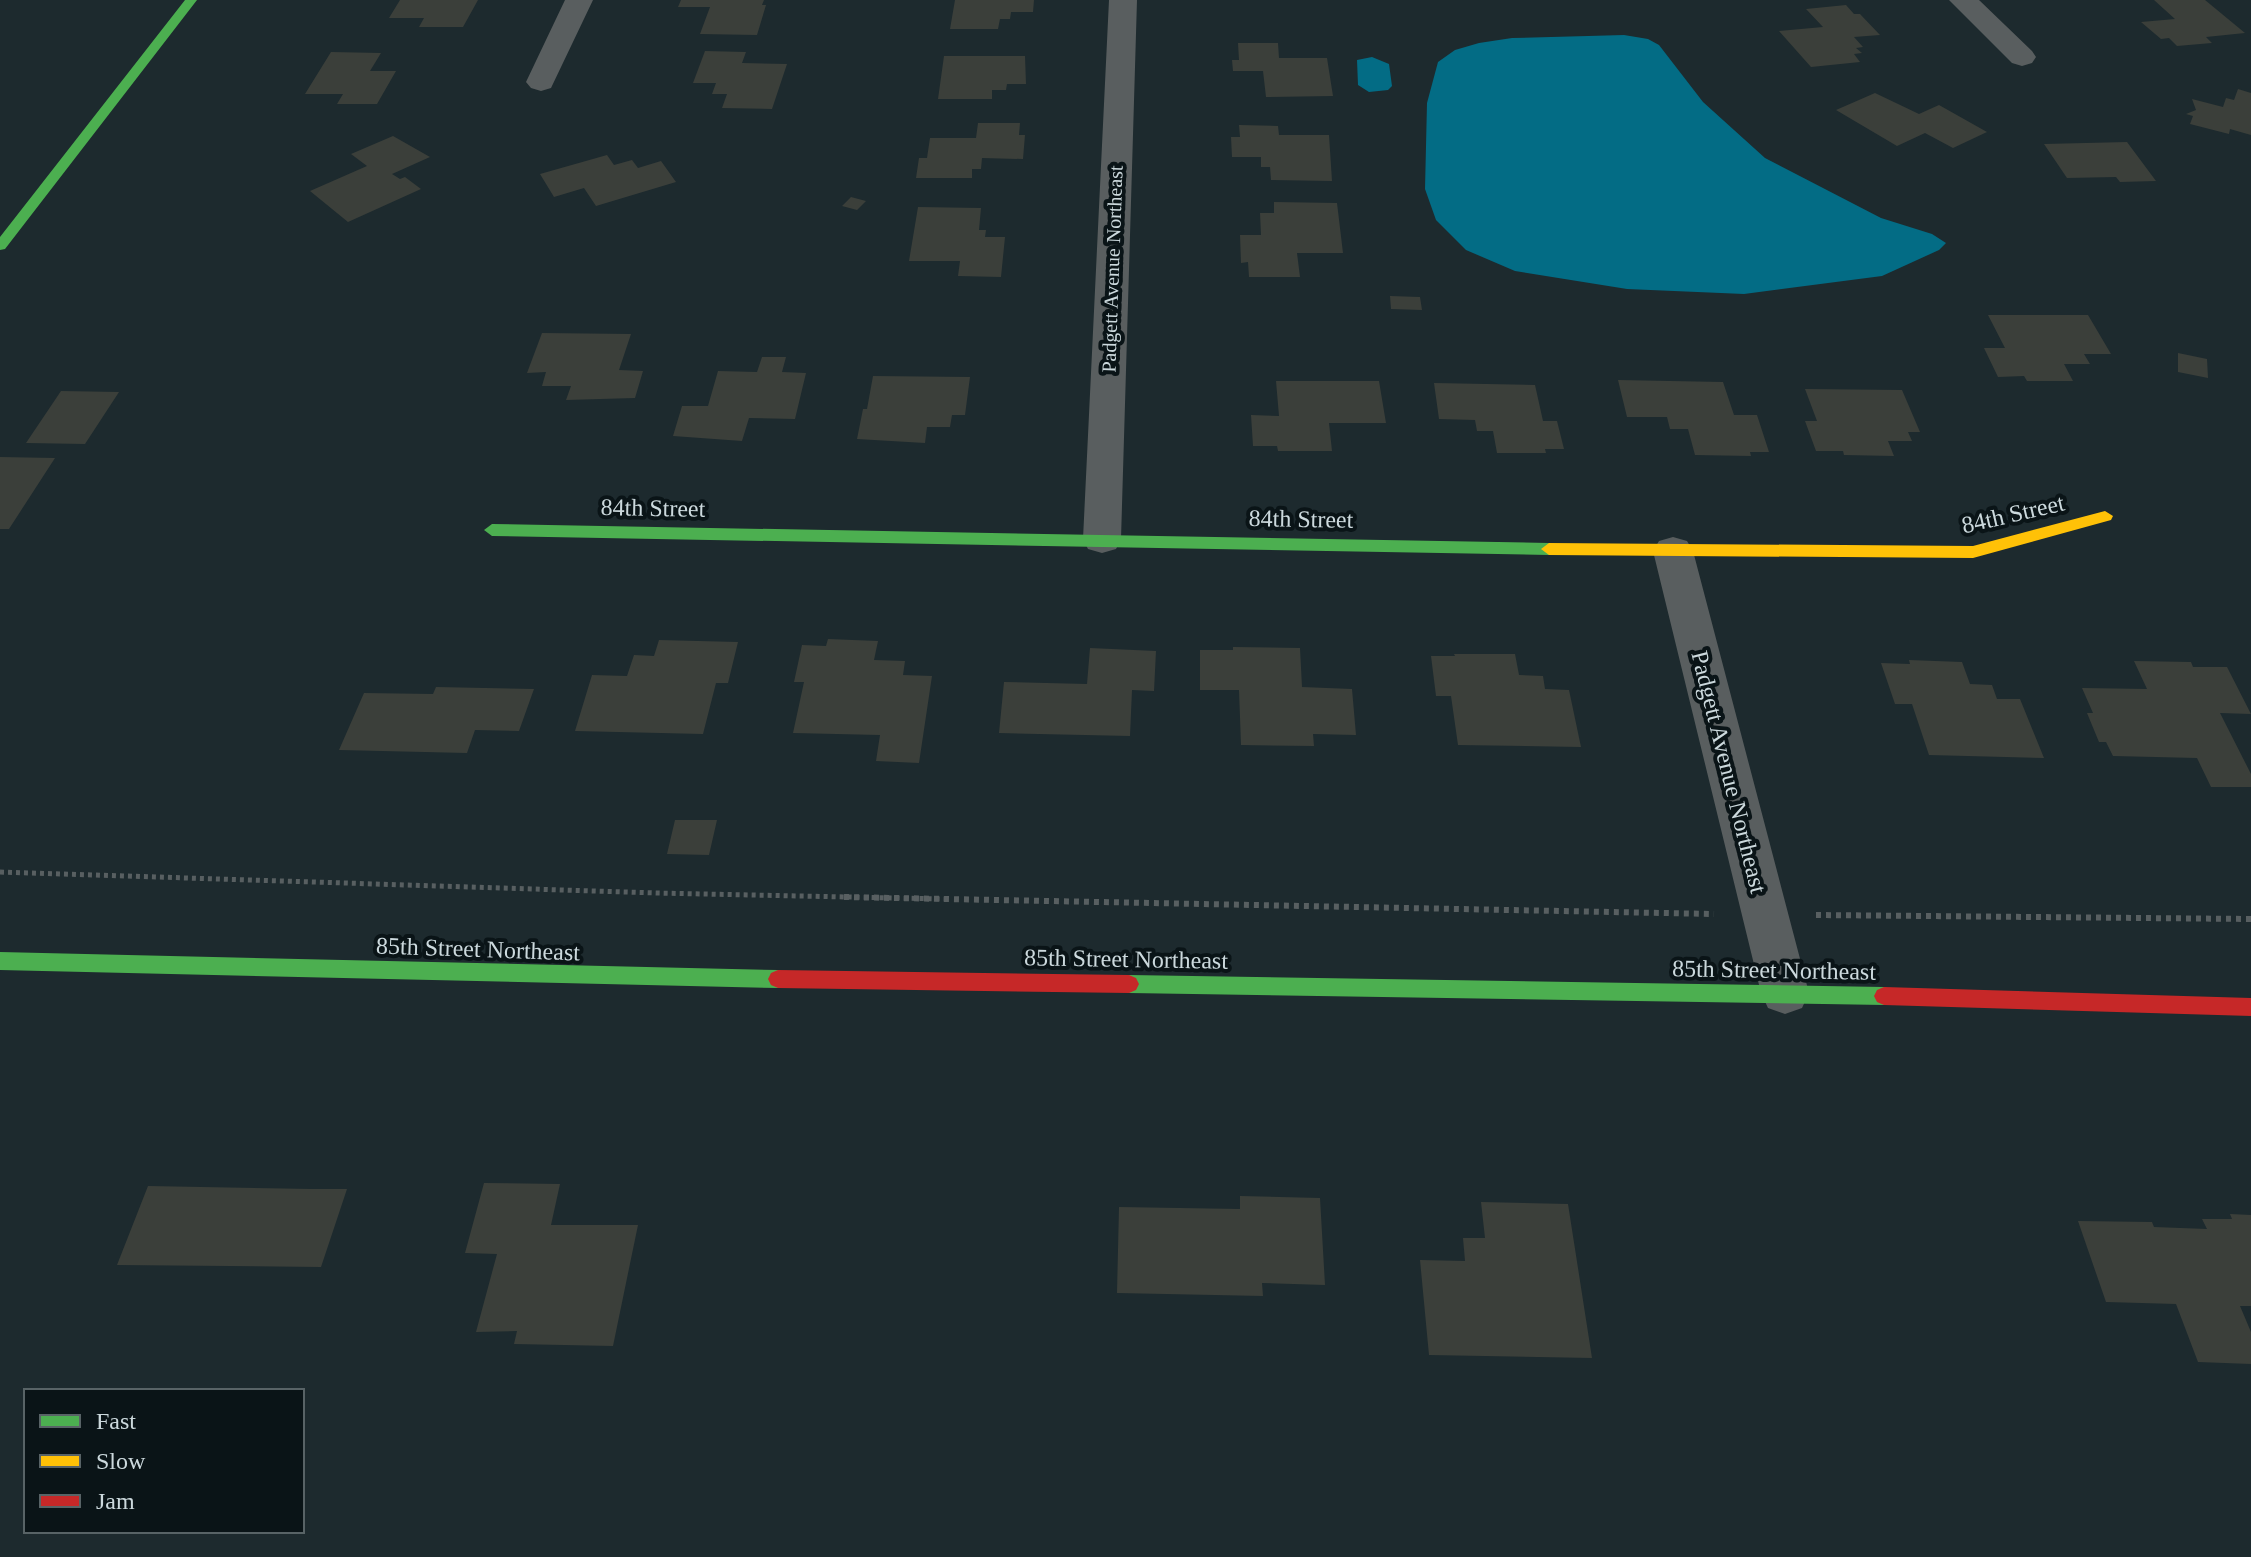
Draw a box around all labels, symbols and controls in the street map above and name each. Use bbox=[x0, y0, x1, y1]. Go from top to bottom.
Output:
street label: Padgett Avenue Northeast bbox=[1097, 165, 1128, 373]
street label: 84th Street bbox=[1959, 489, 2067, 538]
street label: 84th Street bbox=[600, 494, 706, 522]
street label: 84th Street bbox=[1248, 505, 1354, 533]
street label: Padgett Avenue Northeast bbox=[1686, 648, 1772, 896]
street label: 85th Street Northeast bbox=[376, 932, 581, 966]
street label: 85th Street Northeast bbox=[1024, 944, 1229, 974]
street label: 85th Street Northeast bbox=[1672, 955, 1877, 985]
legend bbox=[24, 1389, 304, 1533]
text: Fast bbox=[96, 1408, 136, 1434]
text: Slow bbox=[96, 1448, 146, 1474]
text: Jam bbox=[96, 1488, 135, 1514]

